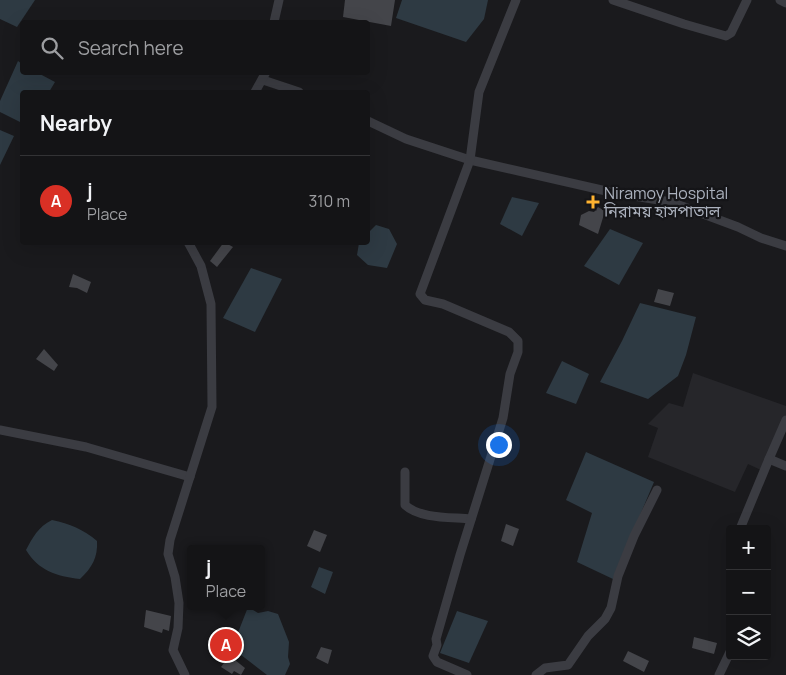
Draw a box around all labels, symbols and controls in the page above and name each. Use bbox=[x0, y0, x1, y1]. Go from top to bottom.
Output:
search box bbox=[20, 20, 370, 75]
icon: search bbox=[38, 34, 66, 62]
text: Search here bbox=[78, 35, 184, 61]
text: Nearby bbox=[40, 109, 112, 137]
text: j bbox=[87, 177, 92, 203]
place label: Niramoy Hospital নিরাময় হাসপাতাল bbox=[603, 182, 728, 222]
text: A bbox=[51, 190, 61, 212]
text: 310 m bbox=[308, 190, 350, 212]
marker: Niramoy Hospital নিরাময় হাসপাতাল bbox=[586, 195, 600, 209]
text: Place bbox=[87, 203, 127, 225]
your location bbox=[486, 432, 512, 458]
map controls bbox=[726, 525, 771, 660]
button: + bbox=[726, 525, 771, 570]
popup bbox=[187, 545, 265, 610]
text: j bbox=[206, 554, 211, 580]
button: − bbox=[726, 570, 771, 615]
text: Place bbox=[206, 580, 246, 602]
button: layers bbox=[726, 615, 771, 660]
pin: A bbox=[210, 626, 242, 664]

